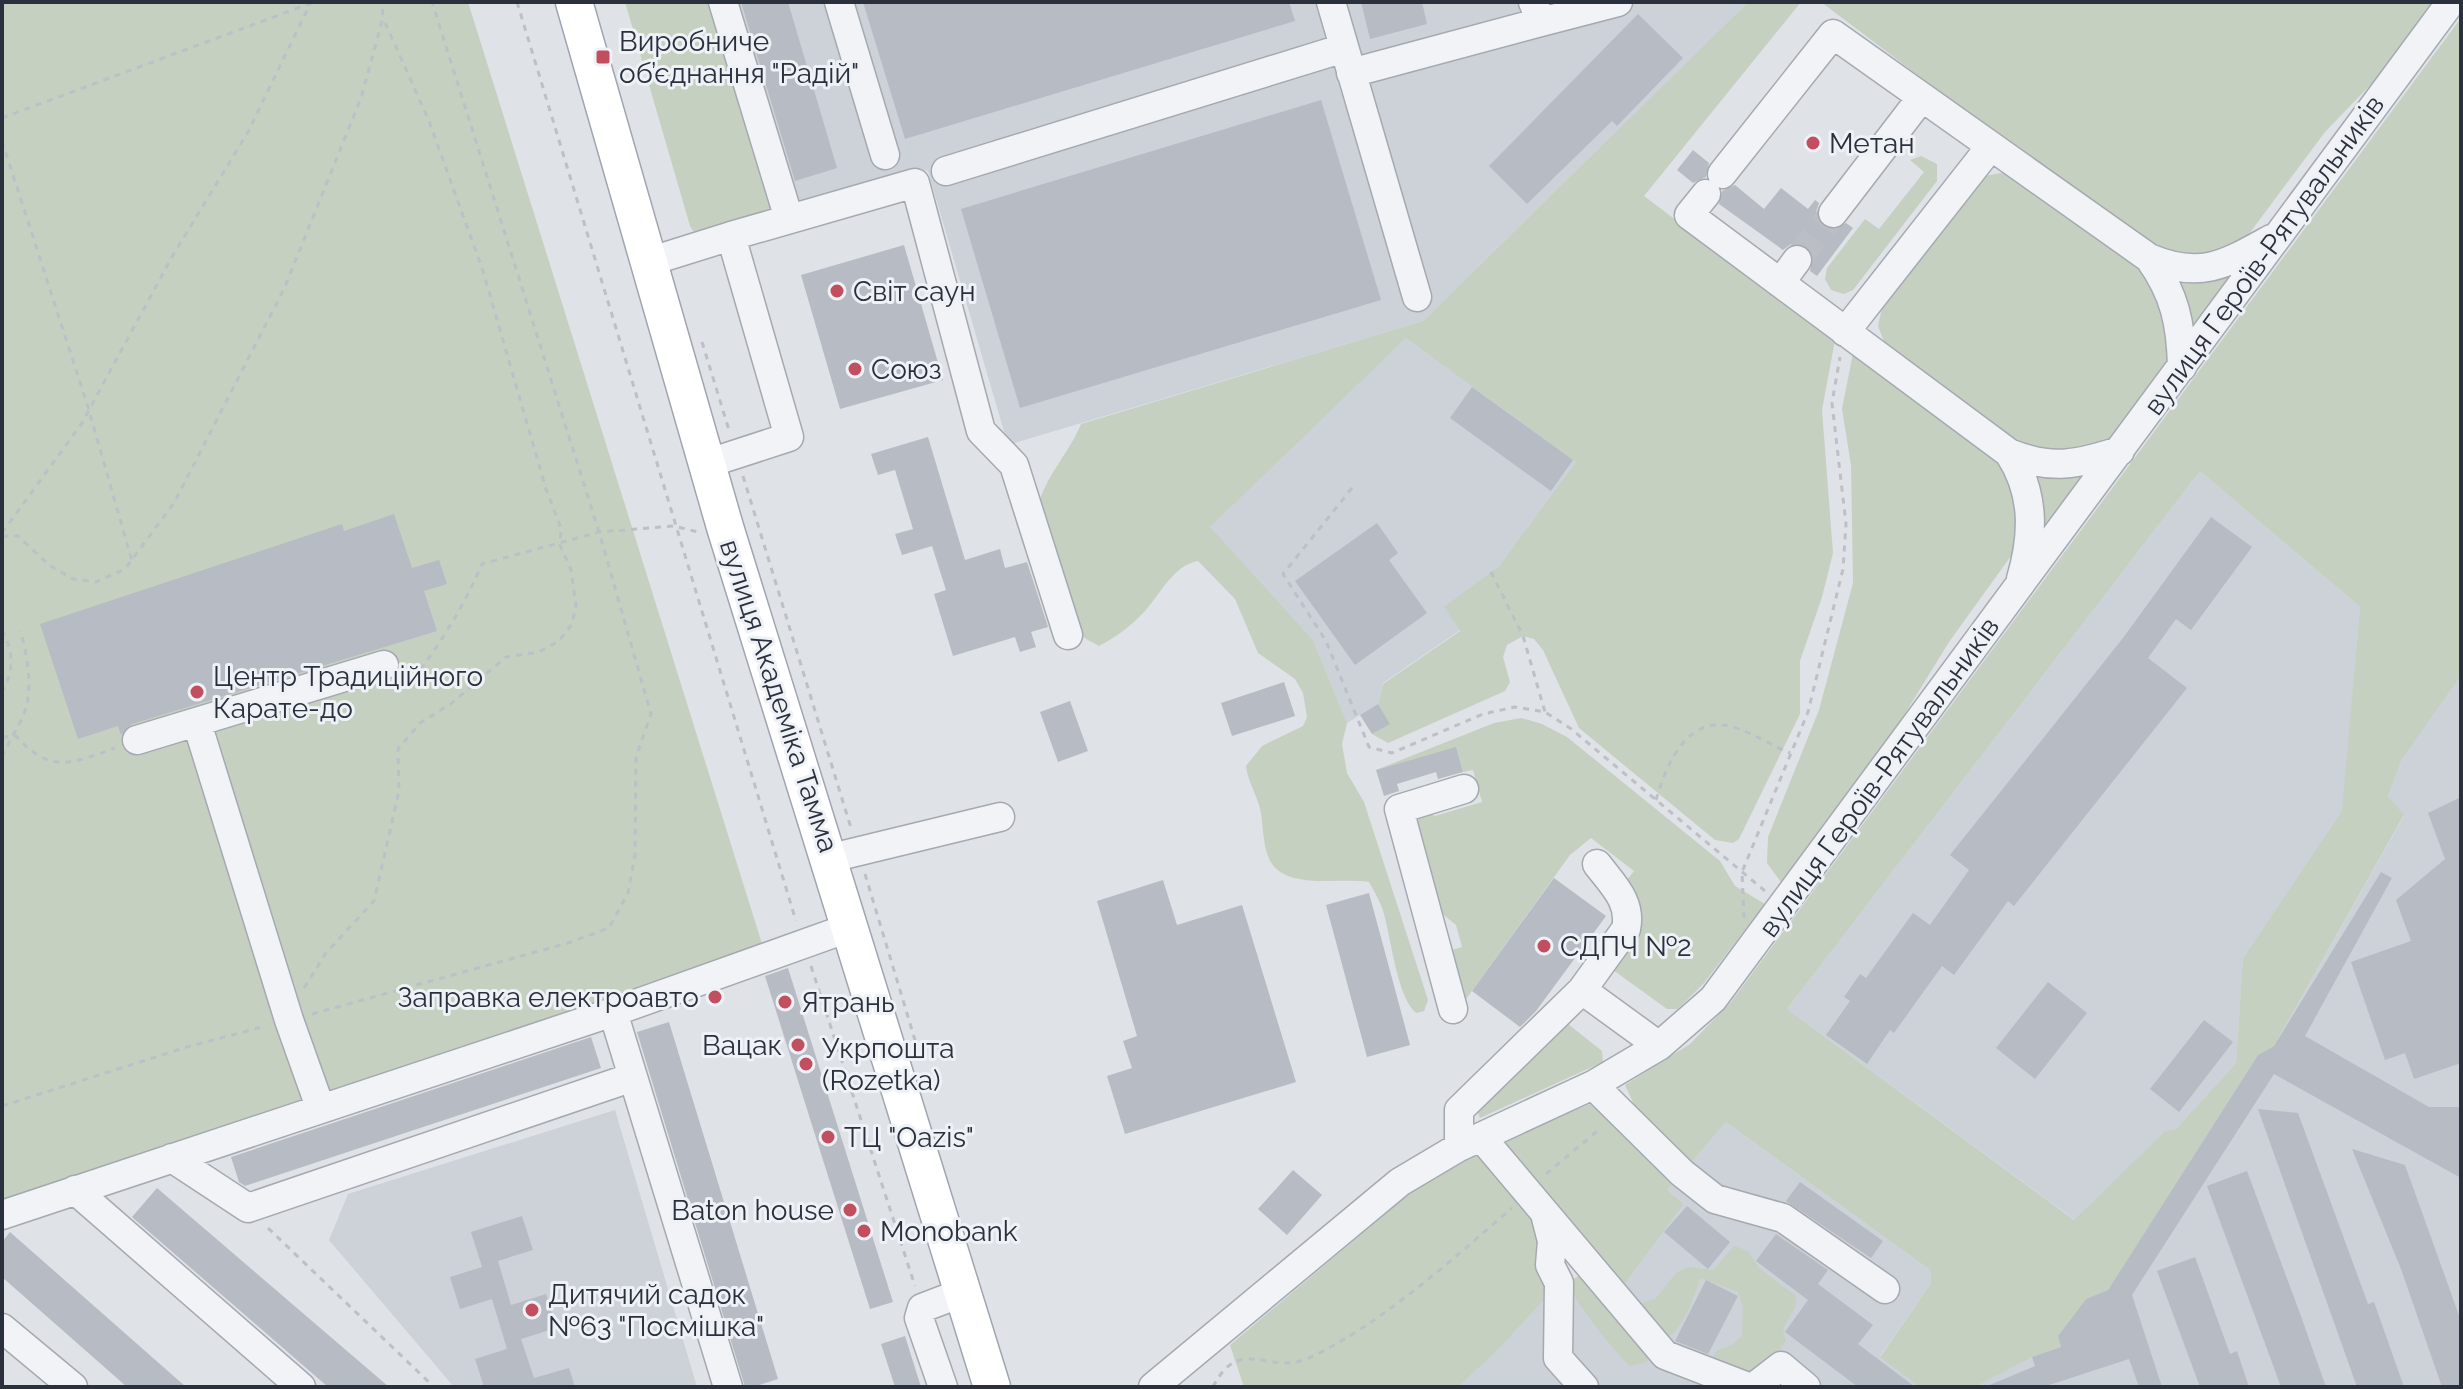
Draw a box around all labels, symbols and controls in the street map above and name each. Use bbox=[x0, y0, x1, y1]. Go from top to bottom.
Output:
place label: Виробниче об’єднання "Радій" bbox=[619, 25, 859, 90]
marker: Виробниче об’єднання "Радій" bbox=[594, 48, 612, 66]
street label: вулиця Героїв-Рятувальників bbox=[2137, 89, 2391, 421]
place label: Метан bbox=[1829, 127, 1915, 160]
marker: Метан bbox=[1804, 134, 1822, 152]
place label: Світ саун bbox=[853, 275, 975, 308]
marker: Світ саун bbox=[828, 282, 846, 300]
place label: Союз bbox=[871, 353, 942, 386]
marker: Союз bbox=[846, 360, 864, 378]
street label: вулиця Академіка Тамма bbox=[713, 535, 845, 857]
street label: вулиця Героїв-Рятувальників bbox=[1752, 611, 2006, 943]
place label: Центр Традиційного Карате-до bbox=[213, 660, 483, 725]
marker: Центр Традиційного Карате-до bbox=[188, 683, 206, 701]
place label: СДПЧ №2 bbox=[1560, 930, 1692, 963]
marker: СДПЧ №2 bbox=[1535, 937, 1553, 955]
place label: Заправка електроавто bbox=[397, 981, 699, 1014]
place label: Ятрань bbox=[801, 986, 895, 1019]
marker: Заправка електроавто bbox=[706, 988, 724, 1006]
marker: Ятрань bbox=[776, 993, 794, 1011]
place label: Вацак bbox=[702, 1029, 782, 1062]
place label: Укрпошта (Rozetka) bbox=[822, 1032, 955, 1097]
marker: Вацак bbox=[789, 1036, 807, 1054]
marker: Укрпошта (Rozetka) bbox=[797, 1055, 815, 1073]
place label: ТЦ "Oazis" bbox=[844, 1121, 974, 1154]
marker: ТЦ "Oazis" bbox=[819, 1128, 837, 1146]
place label: Baton house bbox=[671, 1194, 834, 1227]
marker: Baton house bbox=[841, 1201, 859, 1219]
place label: Monobank bbox=[880, 1215, 1018, 1248]
marker: Monobank bbox=[855, 1222, 873, 1240]
place label: Дитячий садок №63 "Посмішка" bbox=[548, 1278, 764, 1343]
marker: Дитячий садок №63 "Посмішка" bbox=[523, 1301, 541, 1319]

